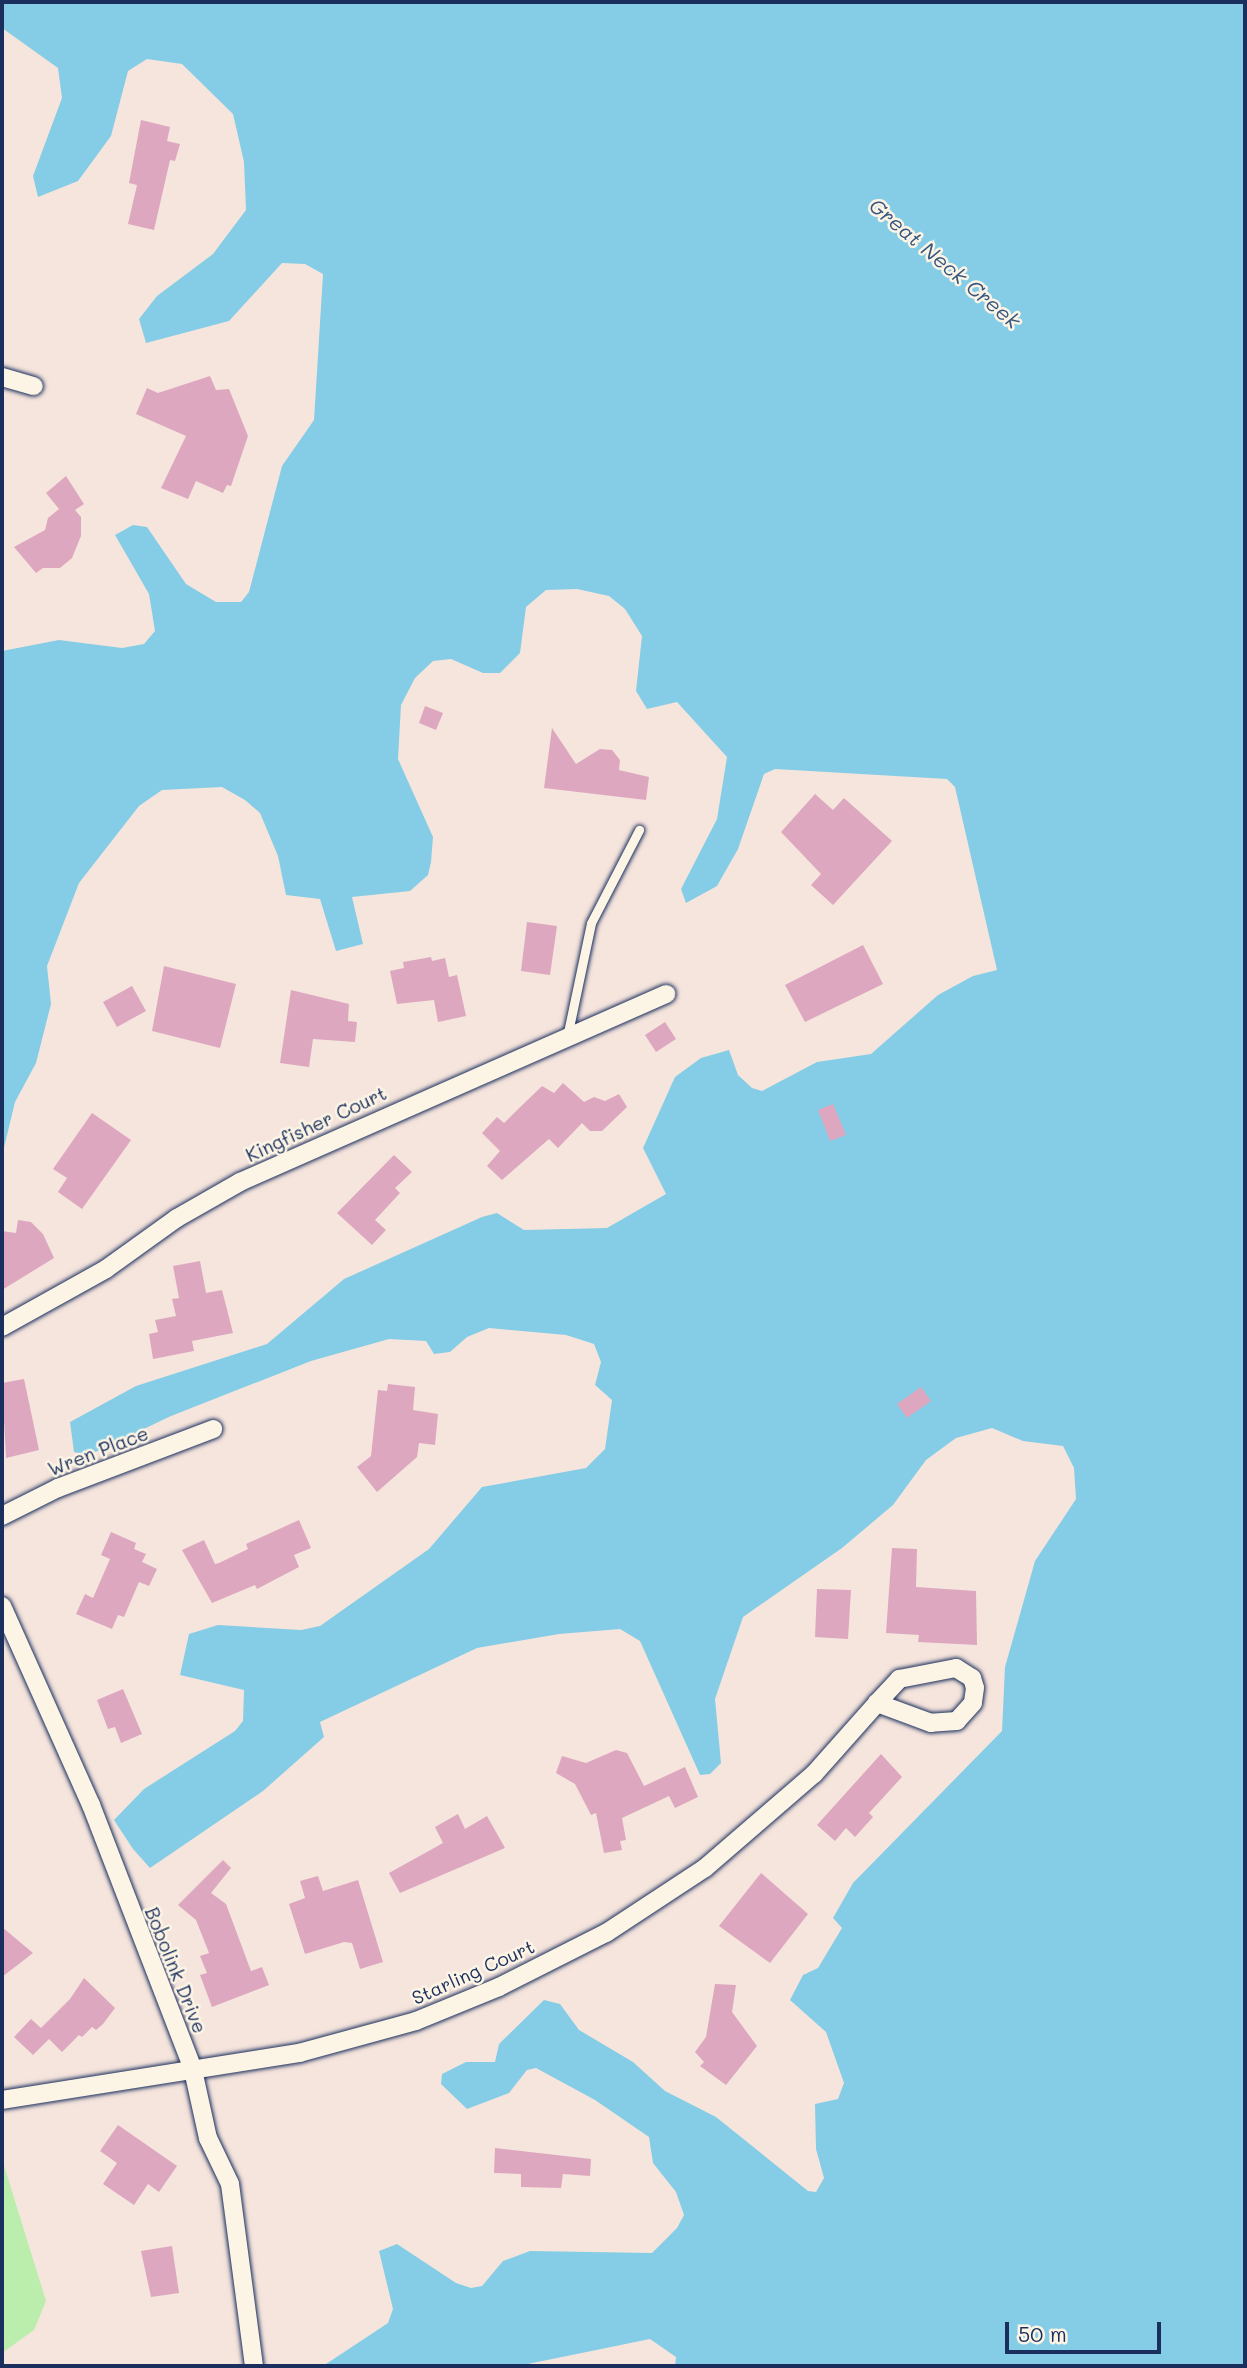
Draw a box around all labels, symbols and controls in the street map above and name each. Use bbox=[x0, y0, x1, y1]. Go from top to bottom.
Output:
water label: Great Neck Creek bbox=[864, 192, 1026, 334]
street label: Kingfisher Court bbox=[242, 1081, 390, 1167]
street label: Wren Place bbox=[45, 1421, 151, 1481]
street label: Bobolink Drive bbox=[140, 1904, 212, 2036]
street label: Starling Court bbox=[408, 1935, 538, 2009]
scale bar bbox=[1009, 2308, 1165, 2352]
text: 50 m bbox=[1018, 2320, 1067, 2347]

